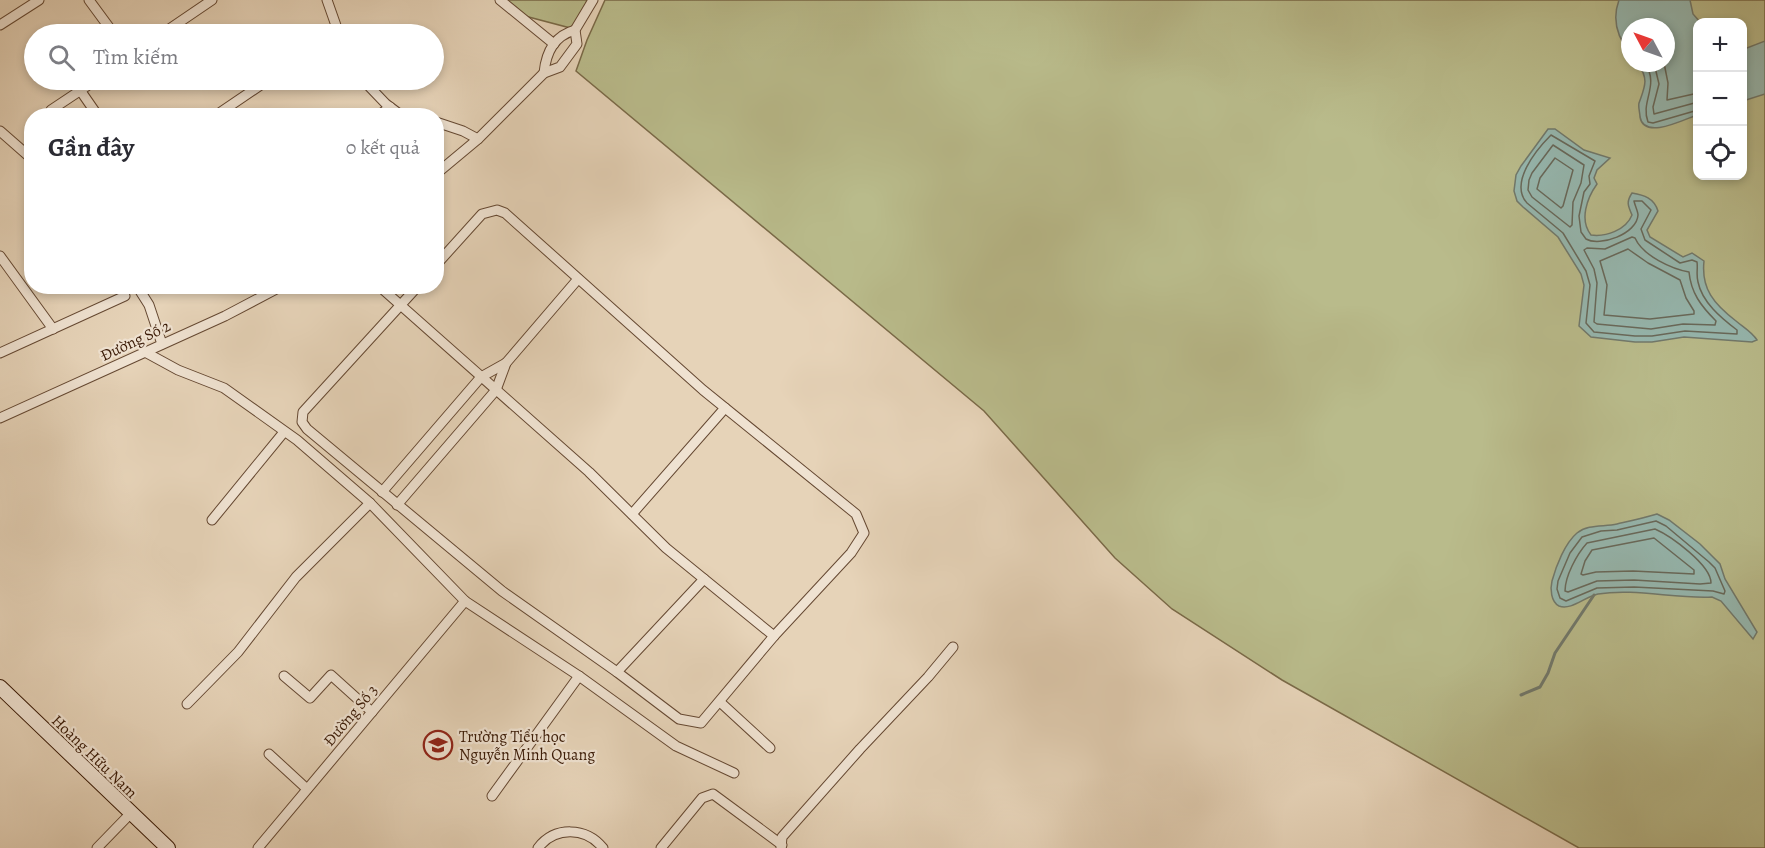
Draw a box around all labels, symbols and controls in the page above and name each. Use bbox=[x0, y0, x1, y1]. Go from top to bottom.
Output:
north arrow bbox=[1621, 18, 1675, 72]
map controls bbox=[1693, 18, 1747, 180]
button: + bbox=[1693, 18, 1747, 72]
search box bbox=[24, 24, 444, 90]
icon: search bbox=[45, 41, 78, 74]
text: Tìm kiếm bbox=[93, 42, 179, 72]
button: − bbox=[1693, 72, 1747, 126]
button: locate bbox=[1693, 126, 1747, 180]
text: Gần đây bbox=[48, 130, 134, 165]
text: 0 kết quả bbox=[346, 134, 420, 161]
street label: Đường Số 2 bbox=[97, 315, 175, 367]
street label: Đường Số 3 bbox=[318, 680, 383, 751]
street label: Hoàng Hữu Nam bbox=[46, 710, 142, 803]
place label: Trường Tiểu học Nguyễn Minh Quang bbox=[459, 726, 595, 766]
school or university icon: Trường Tiểu học Nguyễn Minh Quang bbox=[422, 729, 454, 761]

